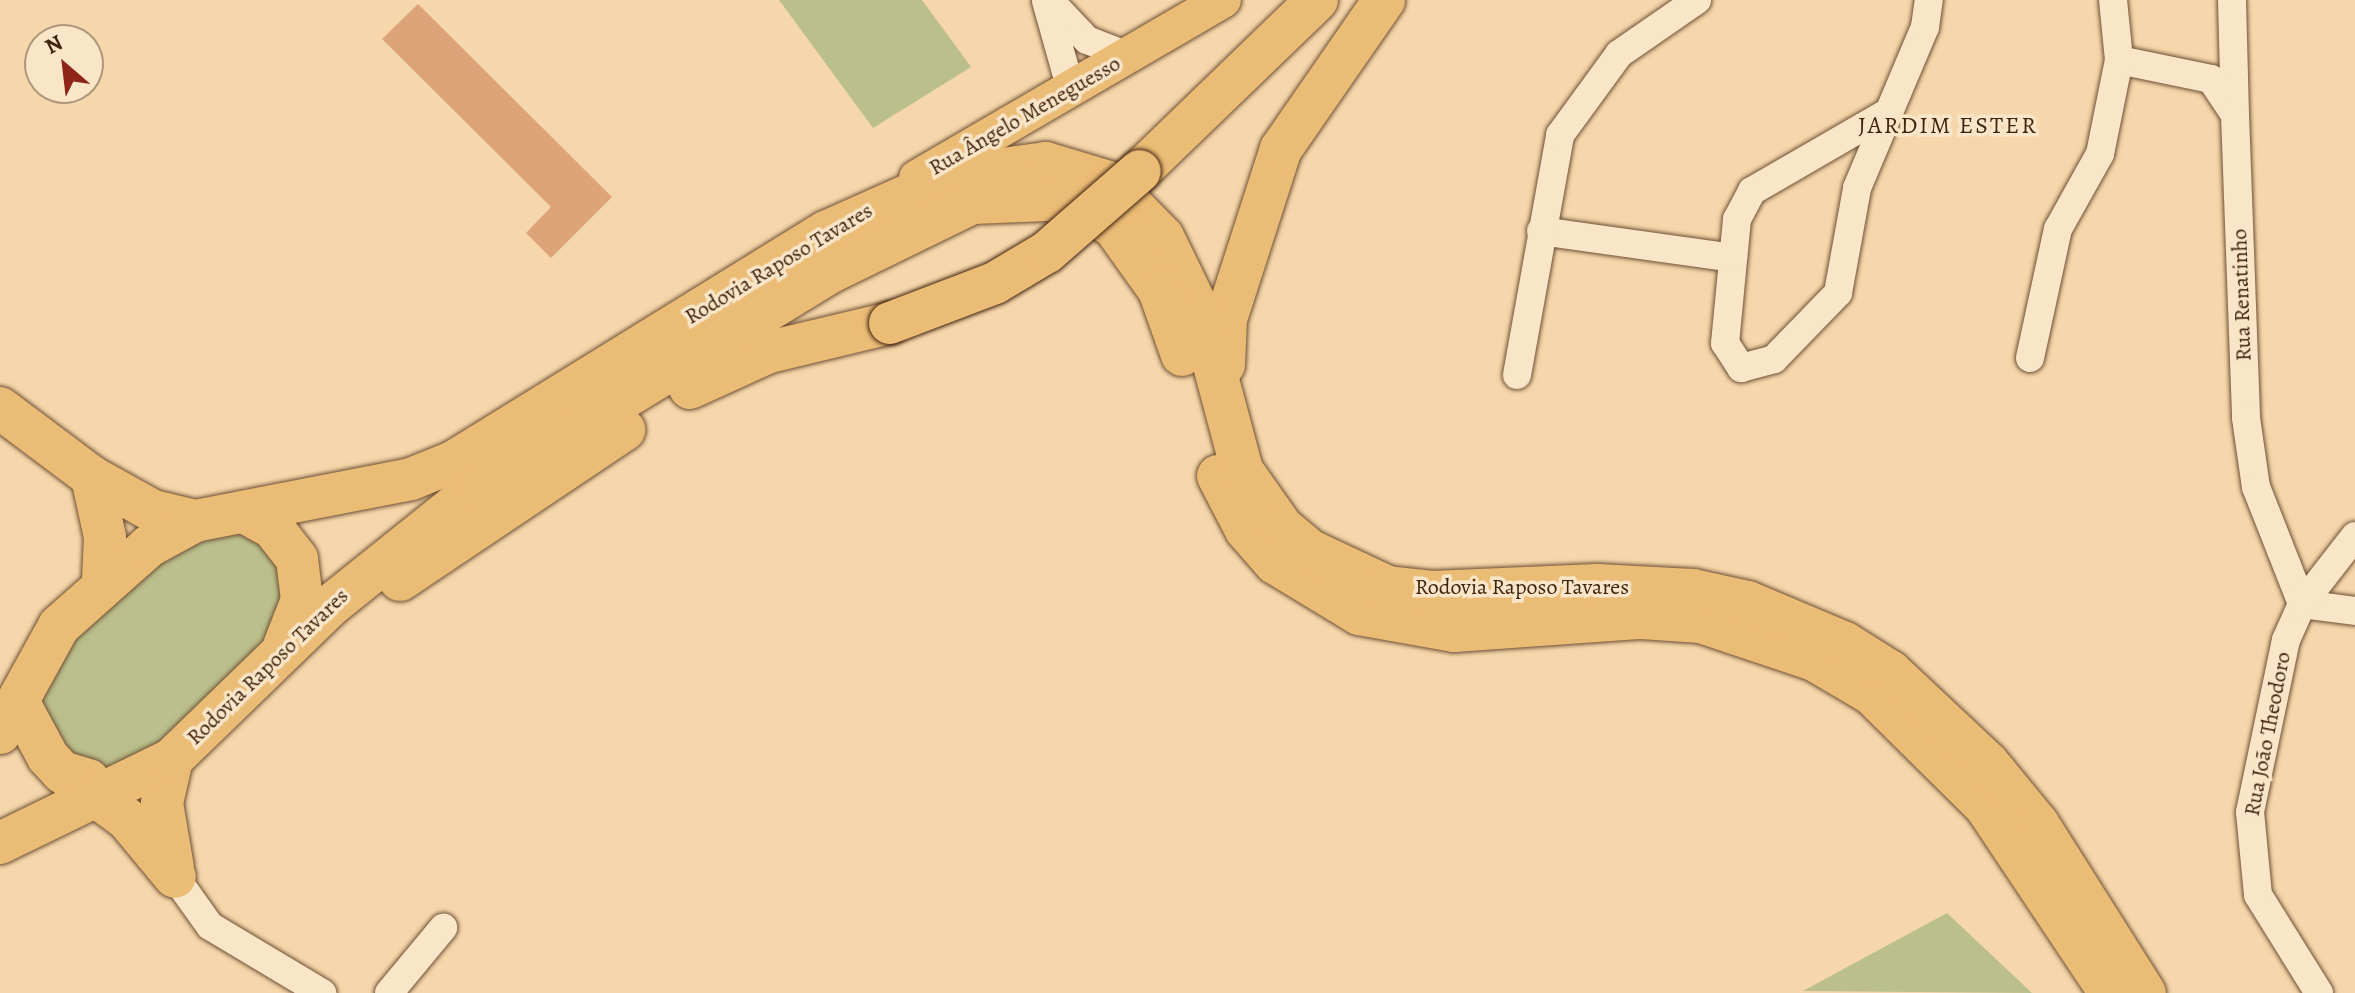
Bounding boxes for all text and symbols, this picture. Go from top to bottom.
north arrow [24,24,104,104]
text: N [40,28,68,62]
street label: Rua Ângelo Meneguesso [925,50,1125,182]
district label: JARDIM ESTER [1858,112,2038,140]
street label: Rodovia Raposo Tavares [680,198,878,330]
street label: Rua Renatinho [2226,228,2258,362]
street label: Rodovia Raposo Tavares [1415,575,1629,601]
street label: Rodovia Raposo Tavares [182,583,354,751]
street label: Rua João Theodoro [2239,650,2297,818]

